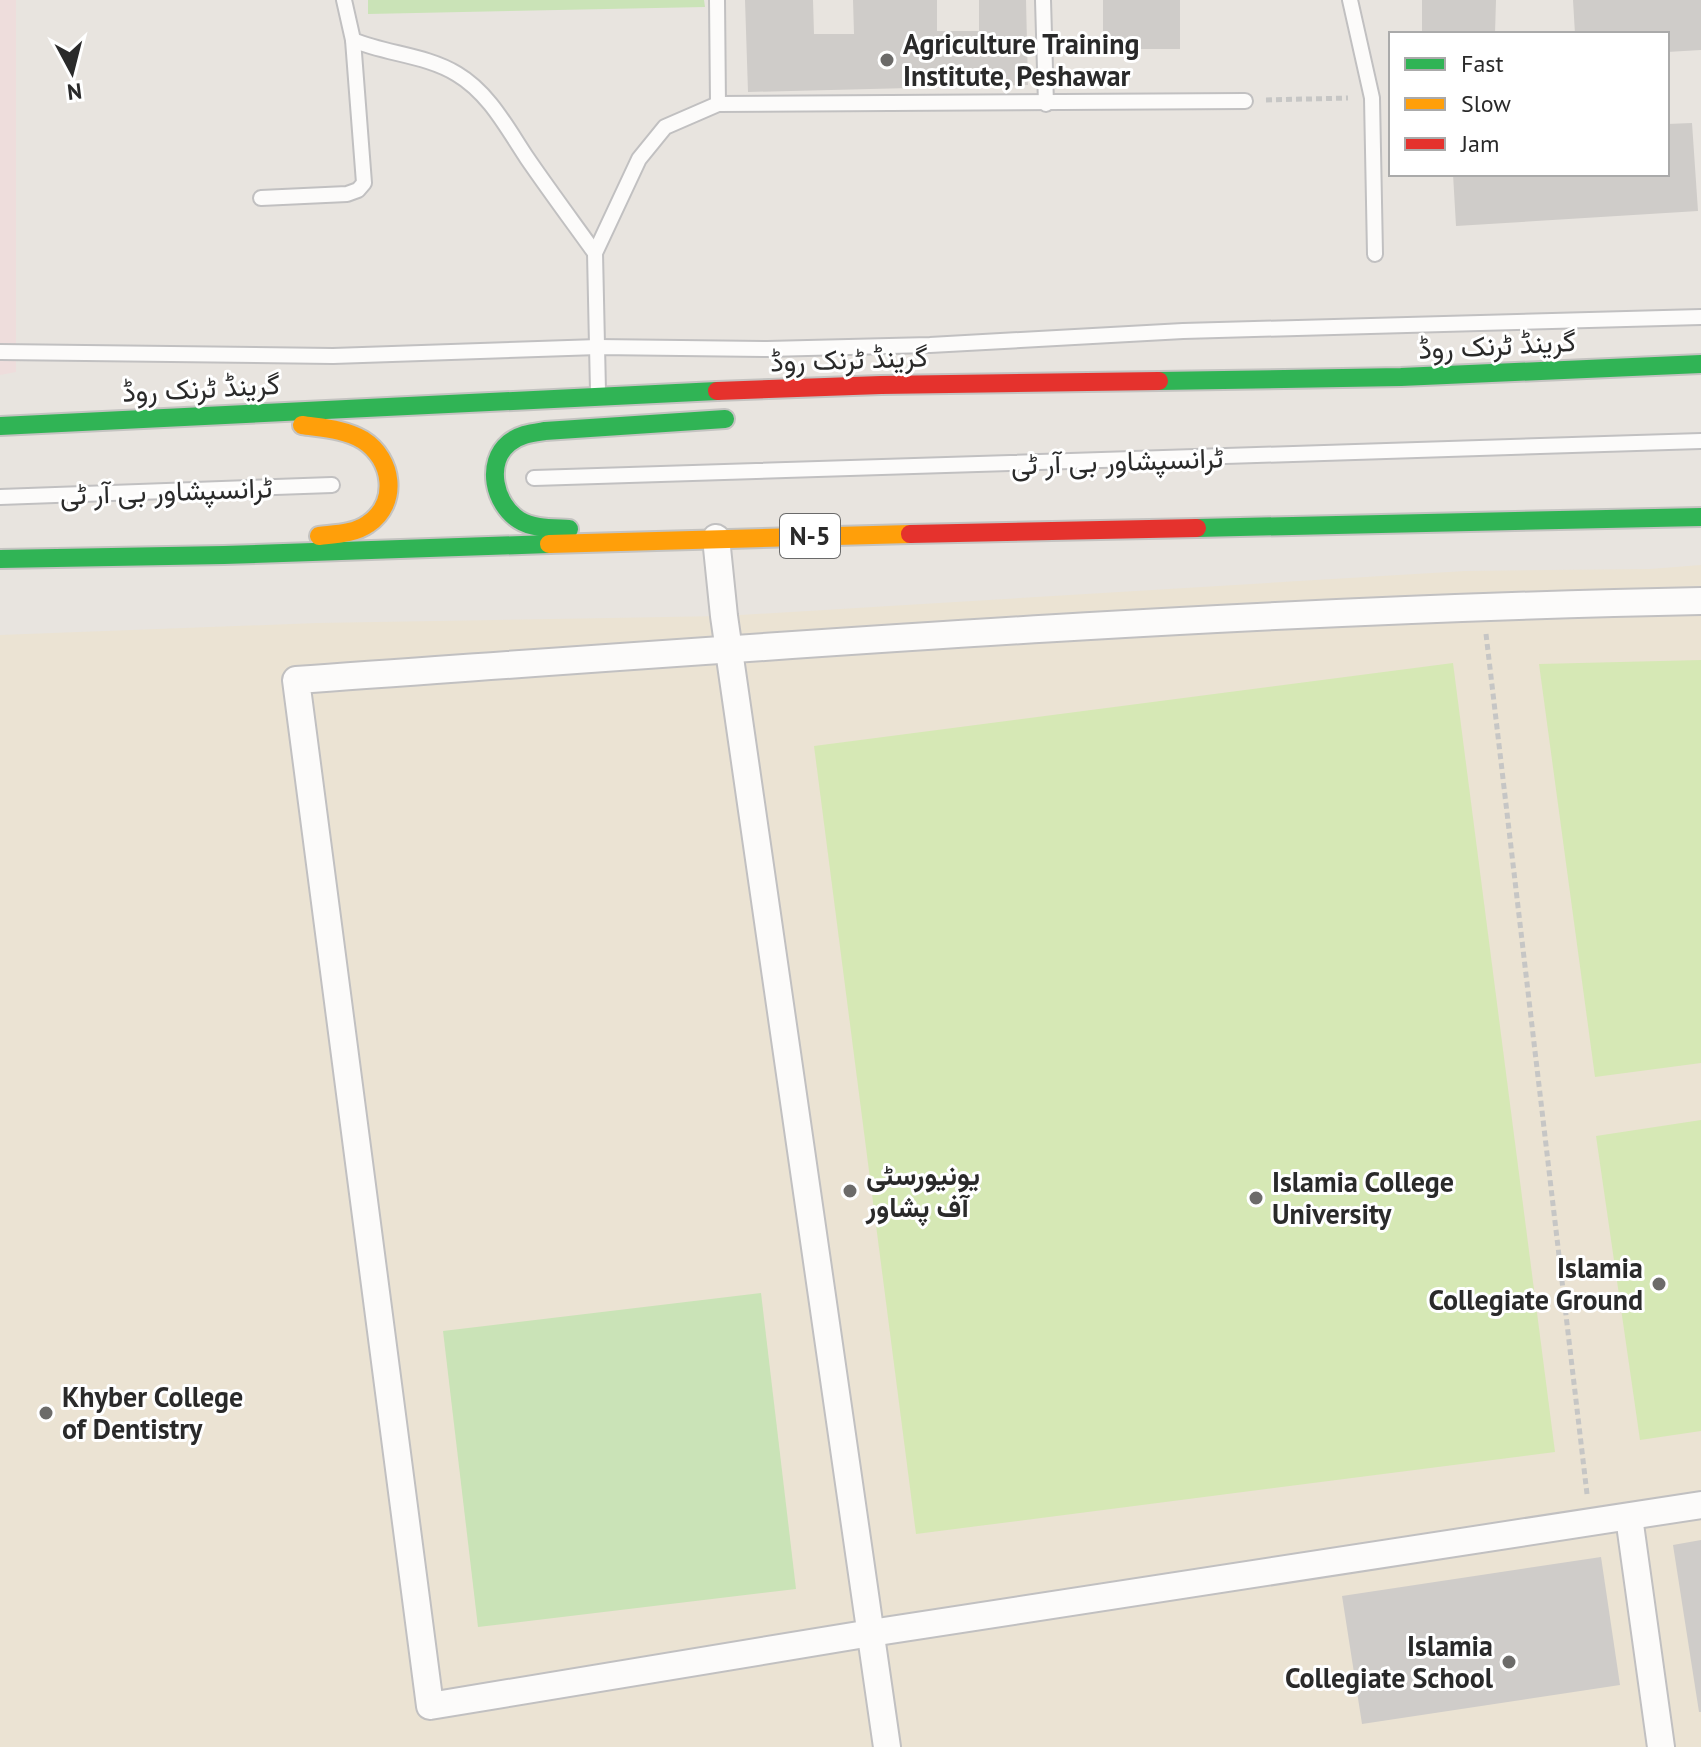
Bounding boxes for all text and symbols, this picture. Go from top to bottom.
place label: Agriculture Training Institute, Peshawar [903,25,1139,94]
north arrow [32,32,112,112]
legend [1389,32,1669,176]
text: Fast [1461,48,1504,79]
marker: Agriculture Training Institute, Peshawar [878,51,896,69]
text: N [66,77,83,107]
text: Slow [1461,88,1511,119]
text: Jam [1460,128,1499,159]
street label: گرینڈ ٹرنک روڈ [1417,322,1577,367]
street label: گرینڈ ٹرنک روڈ [769,337,928,380]
street label: گرینڈ ٹرنک روڈ [121,365,281,410]
street label: ٹرانسپشاور بی آر ٹی [1010,438,1224,484]
street label: ٹرانسپشاور بی آر ٹی [59,468,273,514]
road number: N-5 [780,514,840,558]
place label: یونیورسٹی آف پشاور [865,1156,980,1227]
place label: Islamia College University [1272,1163,1454,1232]
marker: یونیورسٹی آف پشاور [841,1182,859,1200]
marker: Islamia College University [1247,1189,1265,1207]
place label: Islamia Collegiate Ground [1428,1249,1643,1318]
marker: Islamia Collegiate Ground [1650,1275,1668,1293]
place label: Khyber College of Dentistry [62,1378,243,1447]
marker: Khyber College of Dentistry [37,1404,55,1422]
place label: Islamia Collegiate School [1285,1627,1494,1696]
marker: Islamia Collegiate School [1500,1653,1518,1671]

